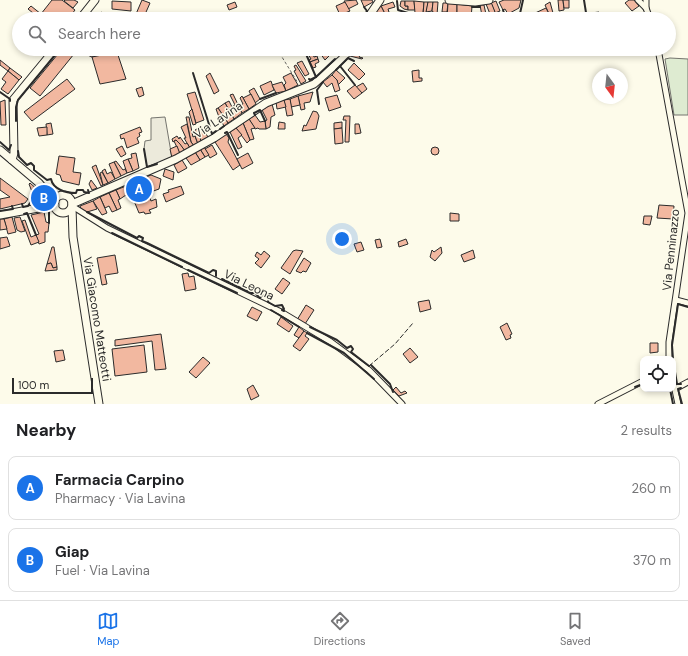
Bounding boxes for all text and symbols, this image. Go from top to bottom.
search box [12,12,676,56]
icon: search [26,23,48,45]
text: Search here [58,24,141,44]
north arrow [592,68,628,104]
street label: Via Lavina [190,98,246,142]
pin: A [126,174,152,204]
pin: B [31,183,57,213]
street label: Via Penninazzo [659,208,683,292]
your location [332,229,352,249]
street label: Via Giacomo Matteotti [79,256,115,382]
street label: Via Leona [221,266,277,304]
map controls [640,356,676,392]
button: locate [640,356,676,392]
scale bar [12,376,93,395]
text: 100 m [18,378,49,392]
text: Nearby [16,419,76,441]
text: 2 results [621,422,672,439]
text: Farmacia Carpino [55,470,184,490]
text: A [25,480,35,497]
text: 260 m [631,480,671,497]
text: Pharmacy · Via Lavina [55,490,185,507]
text: Giap [55,542,89,562]
text: B [26,552,34,569]
text: 370 m [633,552,671,569]
text: Fuel · Via Lavina [55,562,150,579]
tab: Map [97,610,119,648]
tab: Directions [314,610,366,648]
tab: Saved [560,610,591,648]

